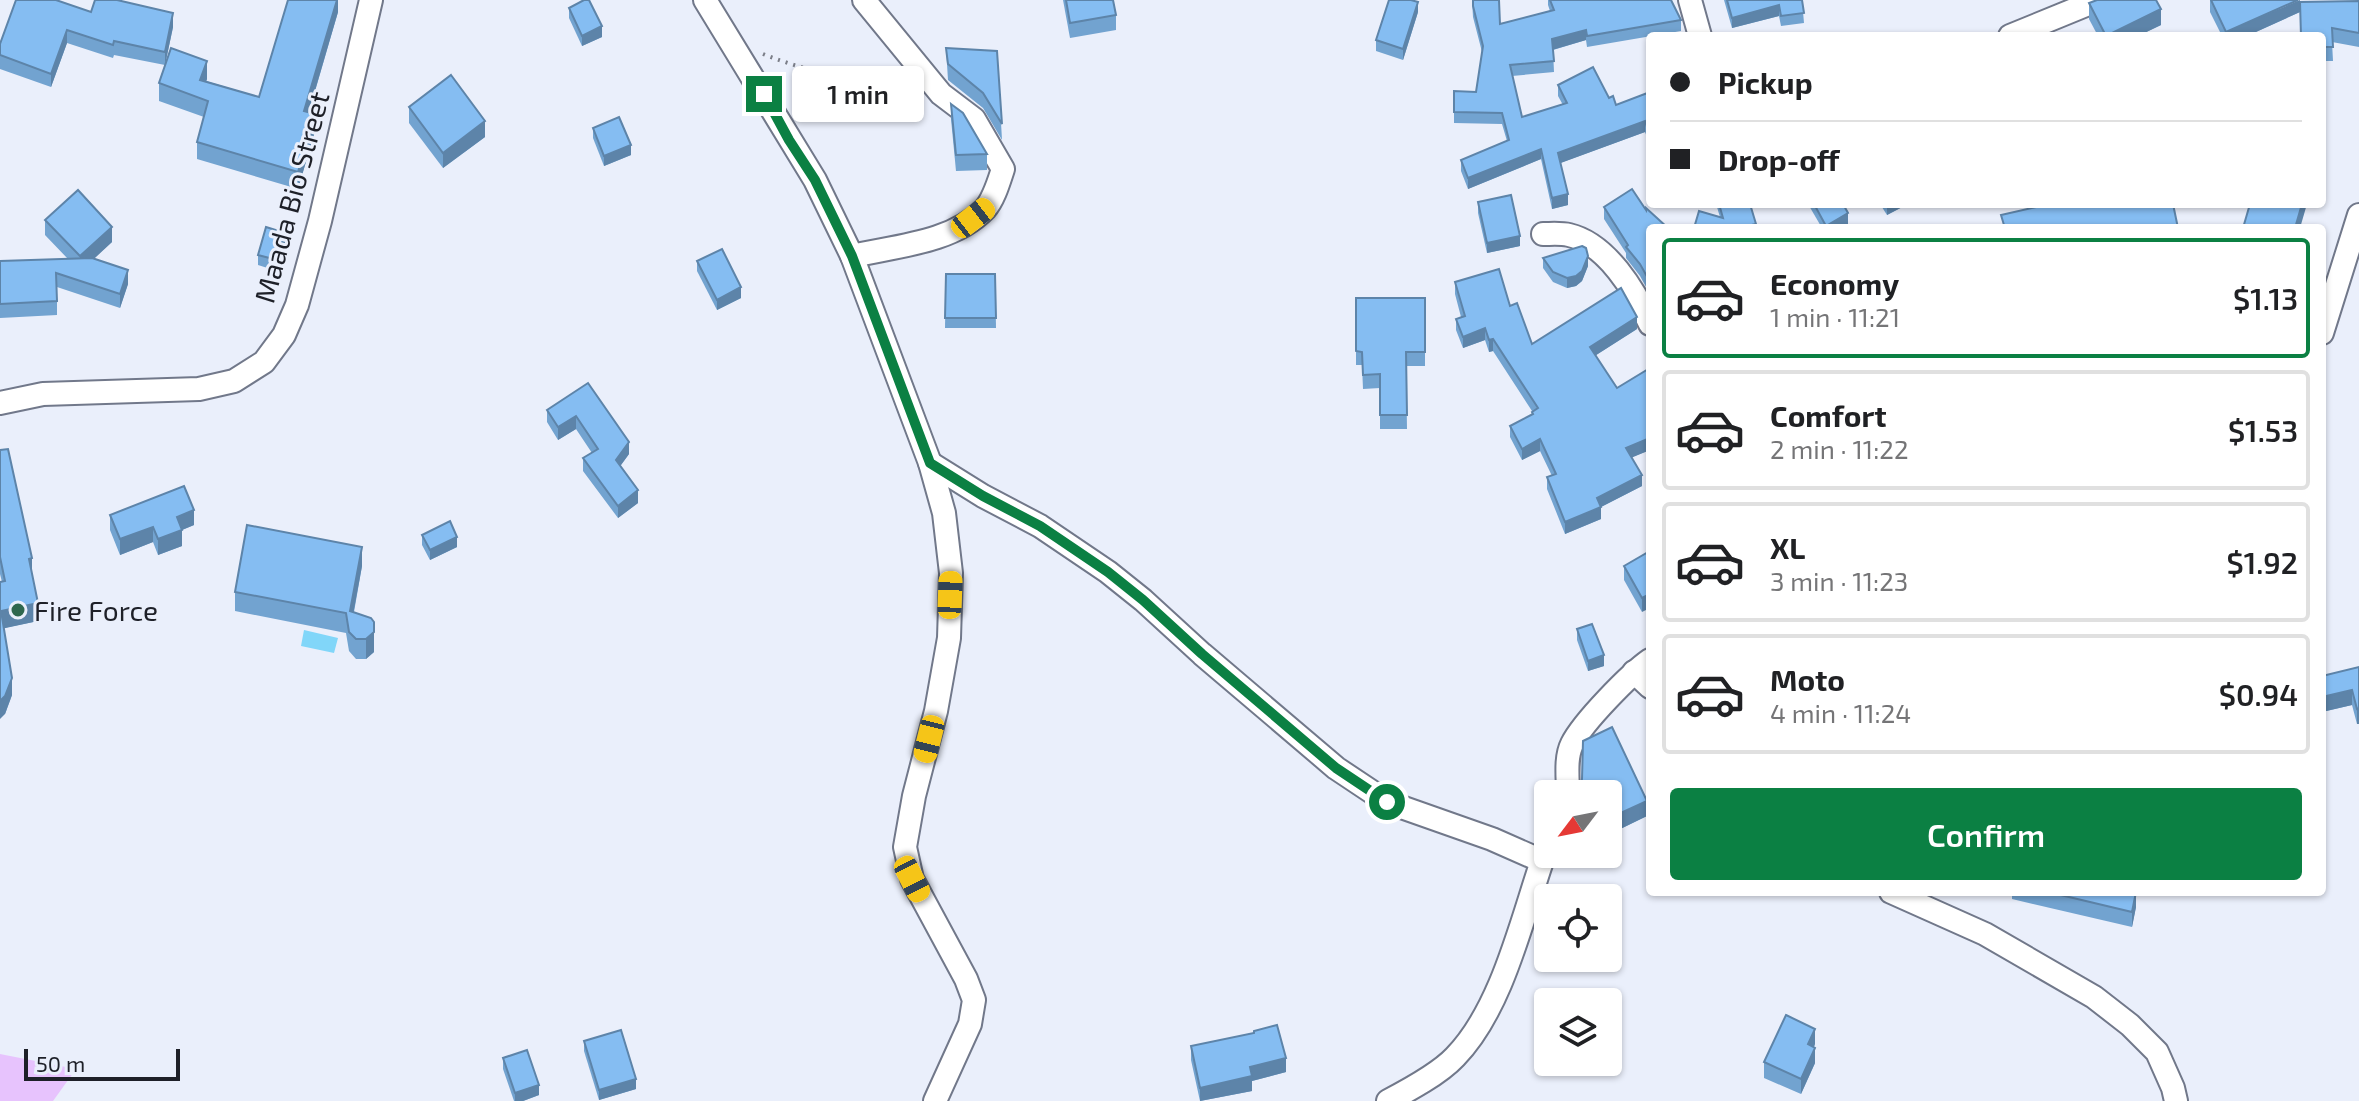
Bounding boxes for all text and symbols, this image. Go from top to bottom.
text: Pickup [1718,64,1813,100]
callout: 1 min [792,66,924,122]
route end [746,76,782,112]
text: 1 min [827,78,889,109]
street label: Maada Bio Street [246,88,336,306]
text: Drop-off [1718,141,1840,177]
car [947,194,999,242]
icon: car [1674,262,1746,334]
text: Economy [1770,265,1899,301]
text: $1.13 [2233,280,2298,316]
text: 1 min · 11:21 [1770,301,1900,332]
icon: car [1674,394,1746,466]
text: Comfort [1770,397,1887,433]
text: $1.53 [2228,412,2298,448]
text: 2 min · 11:22 [1770,433,1909,464]
icon: car [1674,526,1746,598]
text: XL [1770,529,1805,565]
text: $1.92 [2226,544,2298,580]
text: 3 min · 11:23 [1770,565,1908,596]
car [937,571,963,619]
place label: Fire Force [34,593,158,627]
marker: Fire Force [9,601,27,619]
icon: car [1674,658,1746,730]
text: Moto [1770,661,1845,697]
text: $0.94 [2219,676,2298,712]
text: 4 min · 11:24 [1770,697,1911,728]
car [912,713,946,765]
north arrow [1534,780,1622,868]
map controls [1534,780,1622,1076]
route start [1369,784,1405,820]
button: Confirm [1670,788,2302,880]
car [890,852,934,906]
button: locate [1534,884,1622,972]
button: layers [1534,988,1622,1076]
scale bar [24,1045,180,1081]
text: 50 m [36,1050,85,1076]

